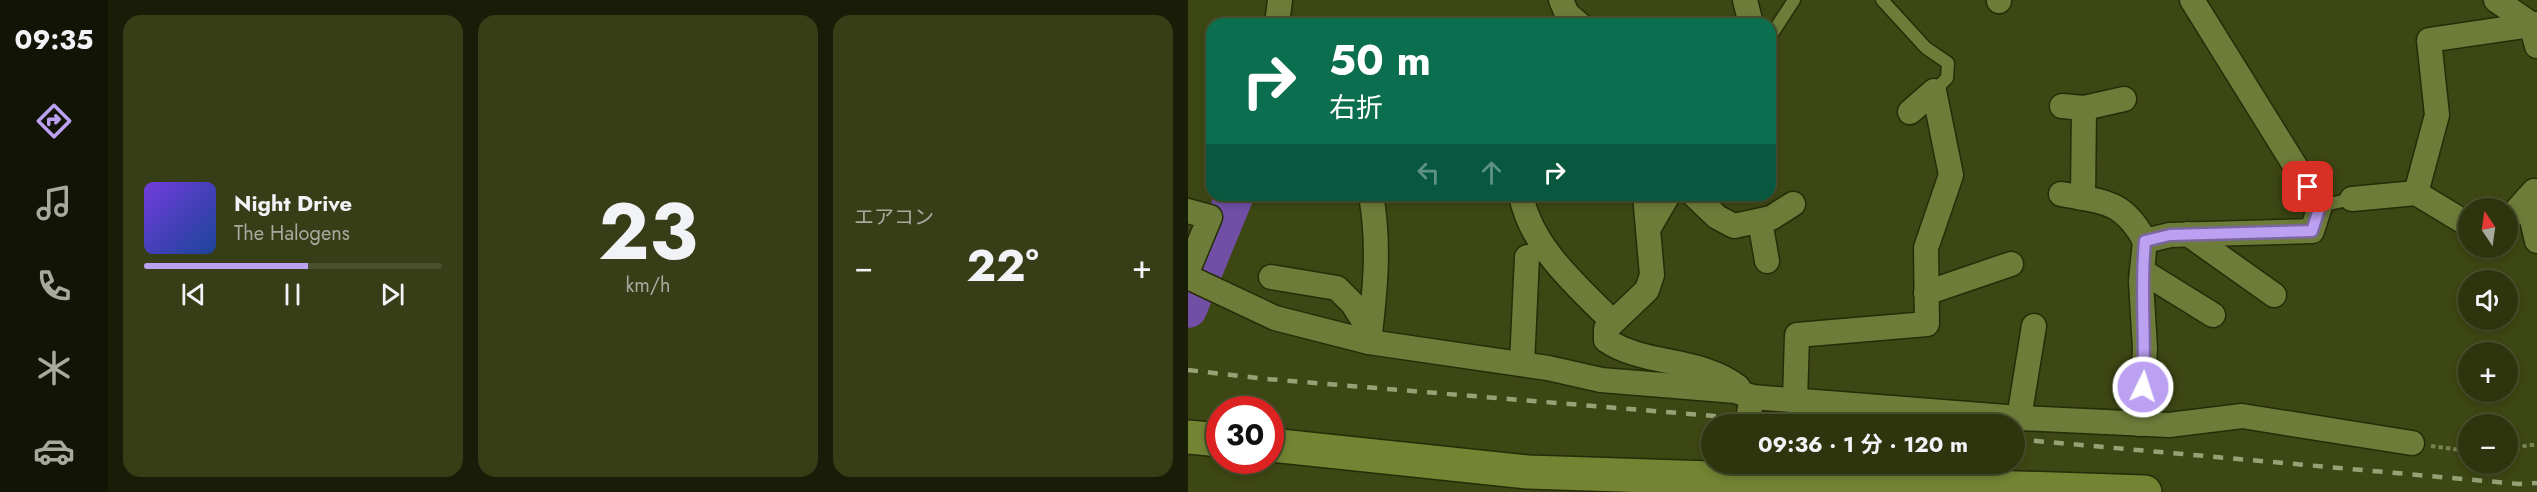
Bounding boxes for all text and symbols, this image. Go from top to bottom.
text: 09:35 [15,20,93,59]
text: 50 m [1329,30,1431,91]
icon: right [1230,42,1308,120]
text: 右折 [1329,88,1383,127]
icon: directions [33,100,75,142]
icon: left [1412,156,1445,189]
icon: ahead [1475,156,1508,189]
icon: right [1538,156,1571,189]
pin [2282,161,2333,212]
icon: arrive [2291,170,2324,203]
text: 23 [598,176,698,288]
icon: music [33,182,75,224]
text: Night Drive [234,187,352,219]
north arrow [2458,198,2518,258]
map controls [2458,198,2518,474]
text: エアコン [854,203,934,232]
text: The Halogens [234,219,350,248]
text: 22° [966,233,1039,298]
text: − [854,243,873,290]
text: + [1132,243,1152,290]
icon: phone [33,265,75,307]
button: sound [2458,270,2518,330]
text: km/h [625,271,671,300]
icon: previous [177,278,210,311]
icon: pause [276,278,309,311]
icon: next [376,278,409,311]
button: + [2458,342,2518,402]
icon: climate [33,347,75,389]
position arrow [2111,355,2175,419]
speed limit sign: 30 [1206,396,1284,474]
button: − [2458,414,2518,474]
text: 09:36 · 1 分 · 120 m [1758,428,1968,460]
icon: car [33,430,75,472]

